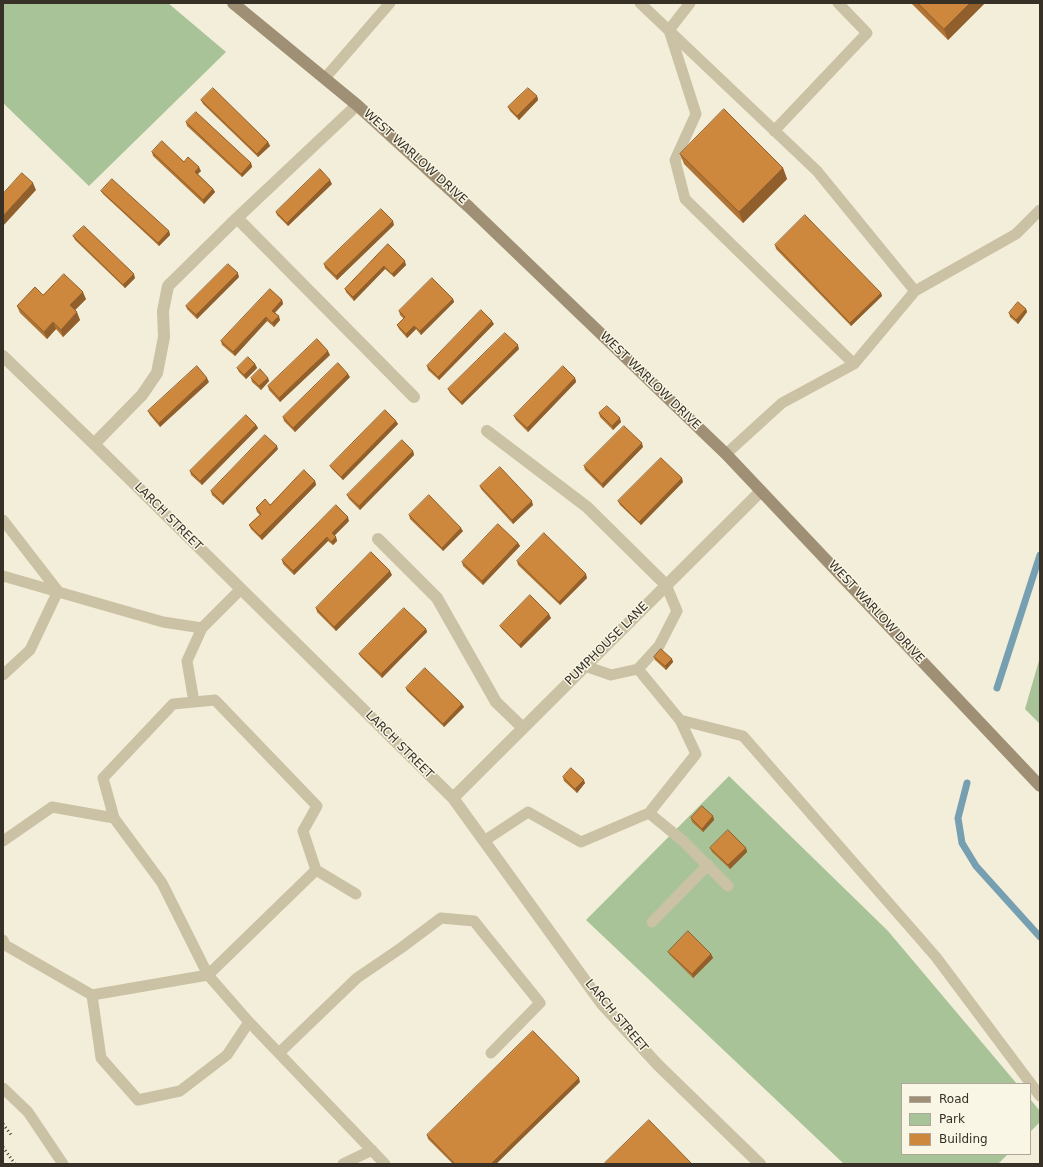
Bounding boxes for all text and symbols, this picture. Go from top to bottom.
street label: WEST WARLOW DRIVE [360,107,470,207]
street label: WEST WARLOW DRIVE [597,329,703,433]
street label: LARCH STREET [131,480,205,554]
street label: WEST WARLOW DRIVE [825,558,927,666]
street label: PUMPHOUSE LANE [562,599,652,689]
street label: LARCH STREET [362,708,436,782]
street label: LARCH STREET [582,977,650,1055]
legend [901,1083,1031,1155]
text: Road [939,1092,969,1106]
text: Park [939,1112,965,1126]
text: Building [939,1132,988,1146]

